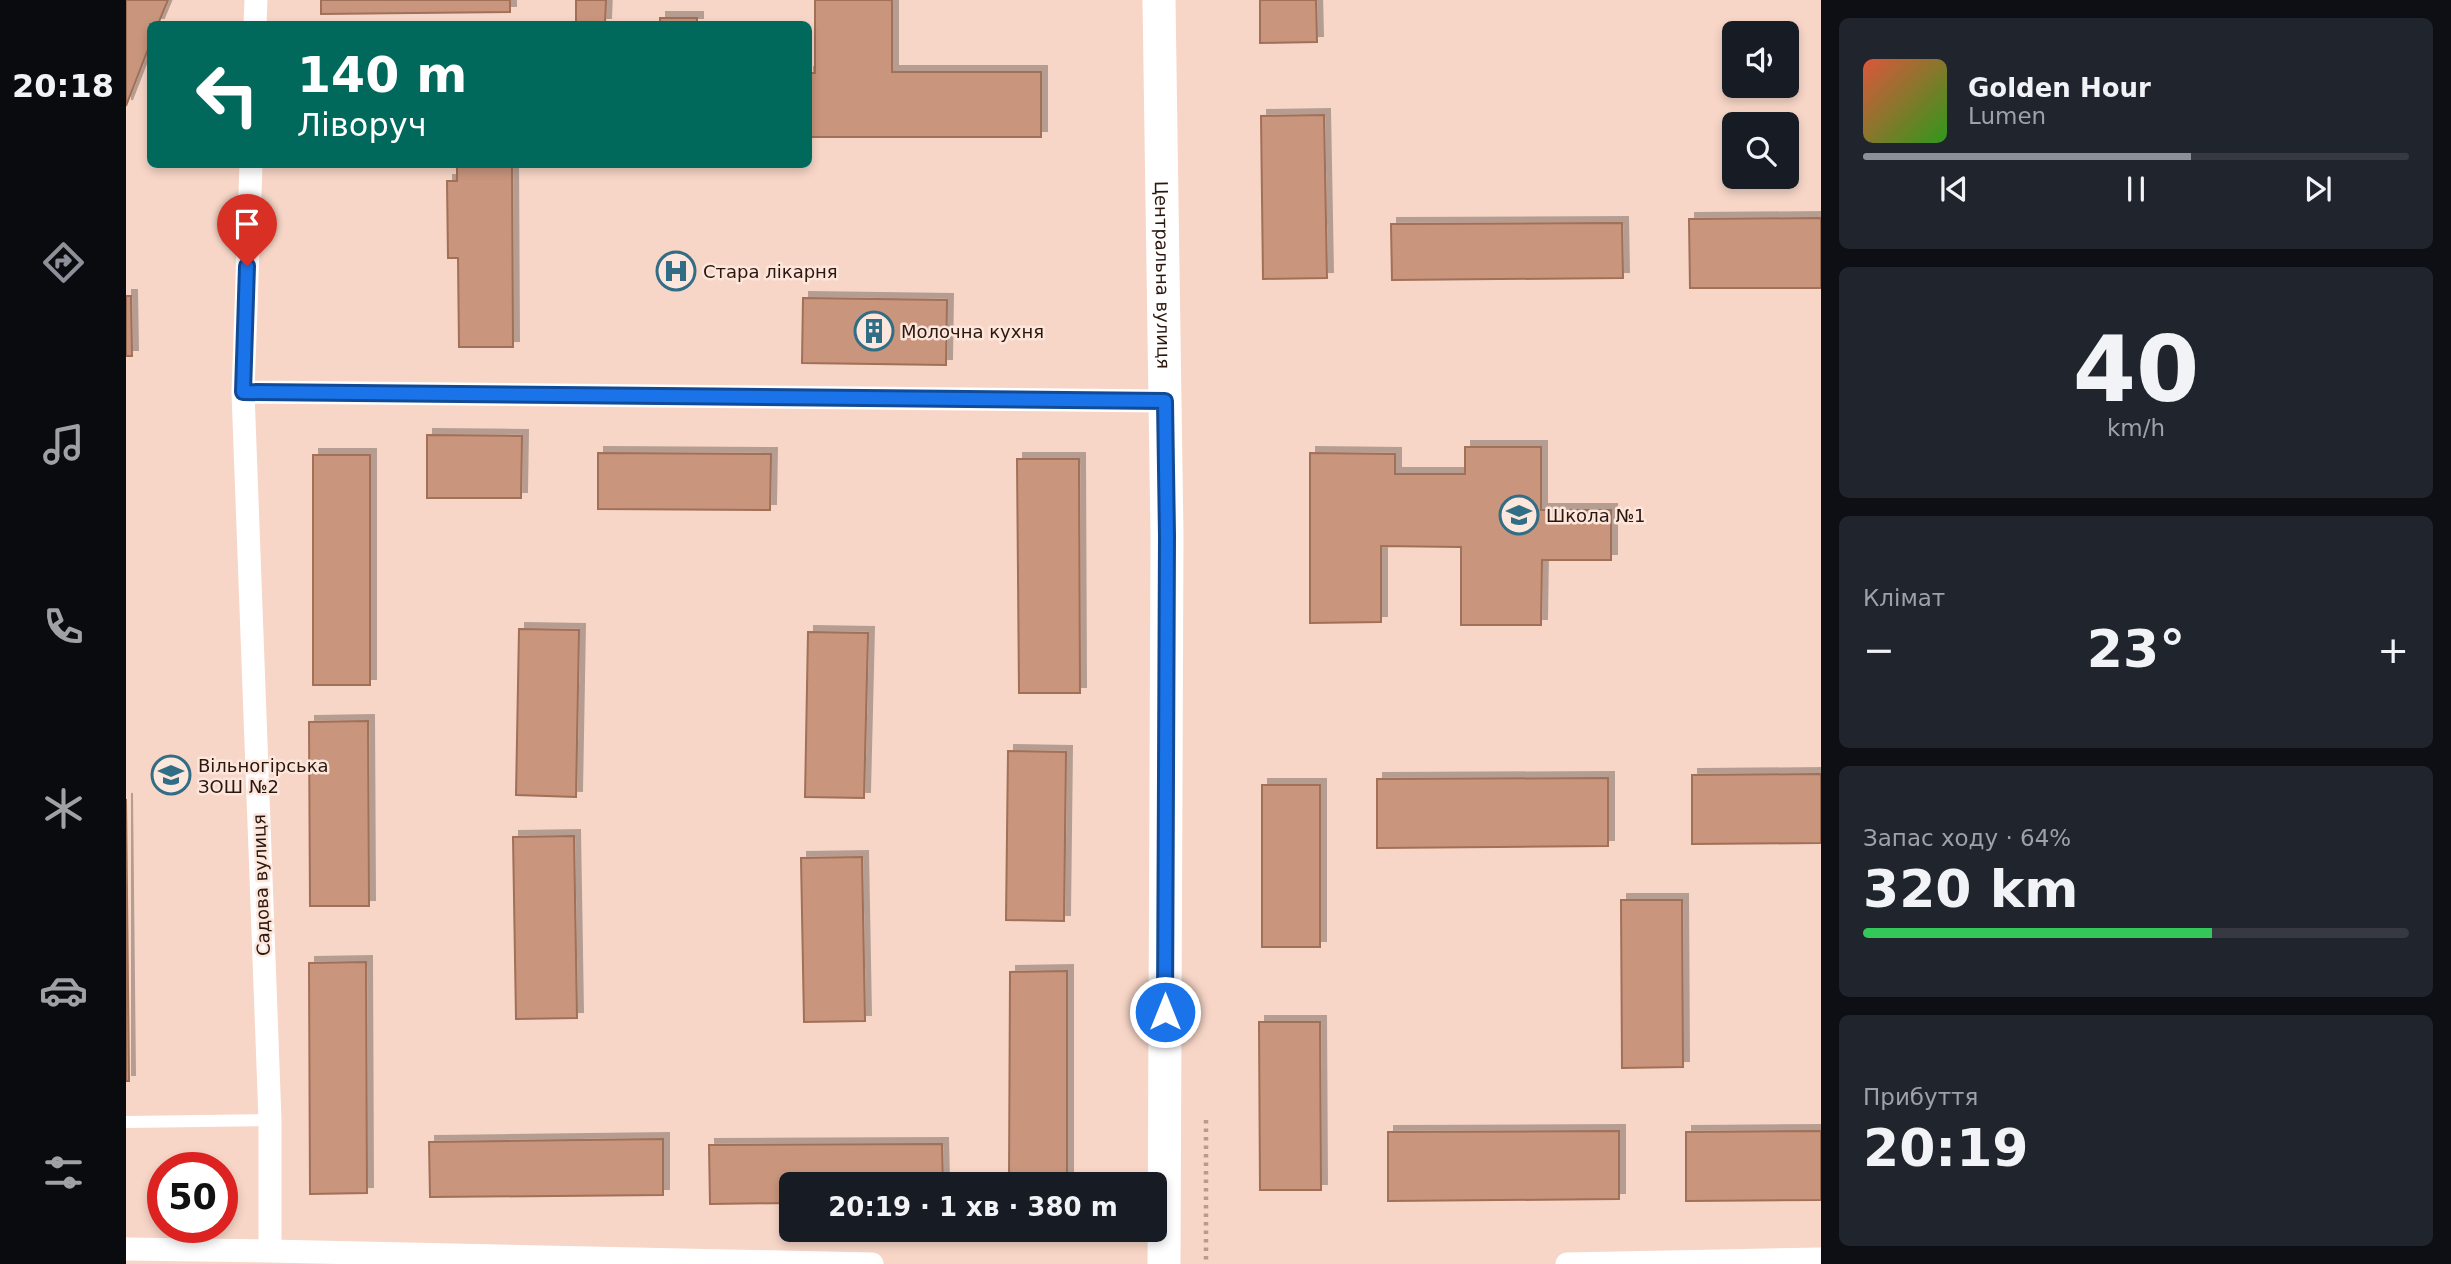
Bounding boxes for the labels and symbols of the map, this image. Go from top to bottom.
street label: Центральна вулиця [1151,181,1175,369]
pin [217,194,277,266]
hospital icon: Стара лікарня [655,250,697,292]
place label: Стара лікарня [703,261,838,282]
building icon: Молочна кухня [853,310,895,352]
place label: Молочна кухня [901,321,1044,342]
school or university icon: Школа №1 [1498,494,1540,536]
place label: Школа №1 [1546,505,1646,526]
school or university icon: Вільногірська ЗОШ №2 [150,754,192,796]
place label: Вільногірська ЗОШ №2 [198,755,329,797]
street label: Садова вулиця [248,814,274,956]
position arrow [1128,975,1202,1049]
speed limit sign: 50 [147,1152,238,1243]

